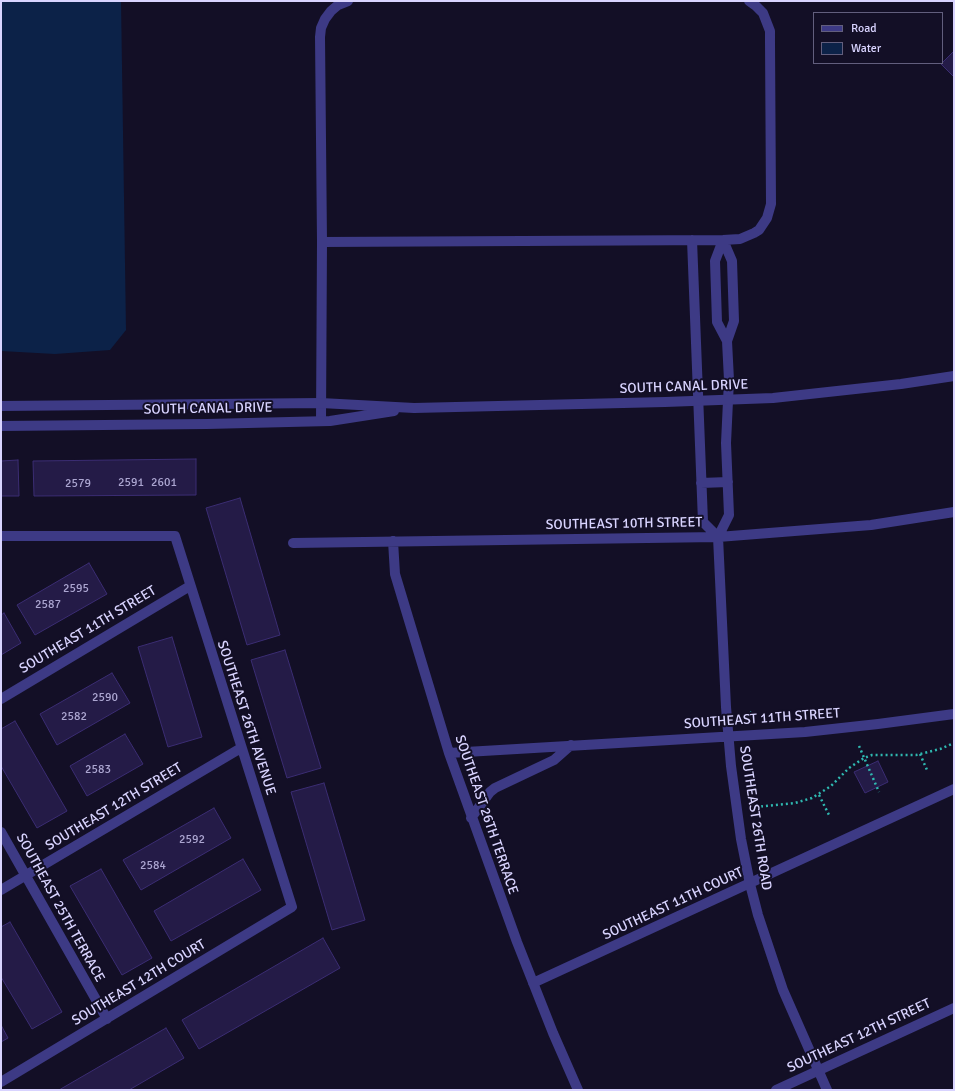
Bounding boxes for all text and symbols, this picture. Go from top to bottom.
legend [813,12,943,64]
text: Road [851,21,877,36]
text: Water [851,41,881,56]
street label: SOUTH CANAL DRIVE [619,376,749,398]
street label: SOUTH CANAL DRIVE [144,399,272,419]
house number: 2591 [118,476,144,490]
house number: 2601 [151,476,177,490]
house number: 2579 [65,477,91,491]
street label: SOUTHEAST 10TH STREET [546,514,702,534]
house number: 2595 [63,582,89,596]
street label: SOUTHEAST 11TH STREET [17,583,159,677]
house number: 2587 [35,598,61,612]
street label: SOUTHEAST 26TH AVENUE [213,639,279,797]
house number: 2590 [92,691,118,705]
street label: SOUTHEAST 11TH STREET [683,705,841,733]
house number: 2582 [61,710,87,724]
street label: SOUTHEAST 26TH TERRACE [451,733,521,897]
street label: SOUTHEAST 26TH ROAD [735,745,775,891]
street label: SOUTHEAST 12TH STREET [43,760,185,854]
house number: 2583 [85,763,111,777]
street label: SOUTHEAST 25TH TERRACE [12,831,108,985]
house number: 2592 [179,833,205,847]
house number: 2584 [140,859,166,873]
street label: SOUTHEAST 11TH COURT [600,864,746,944]
street label: SOUTHEAST 12TH COURT [69,936,209,1030]
street label: SOUTHEAST 12TH STREET [785,995,933,1077]

